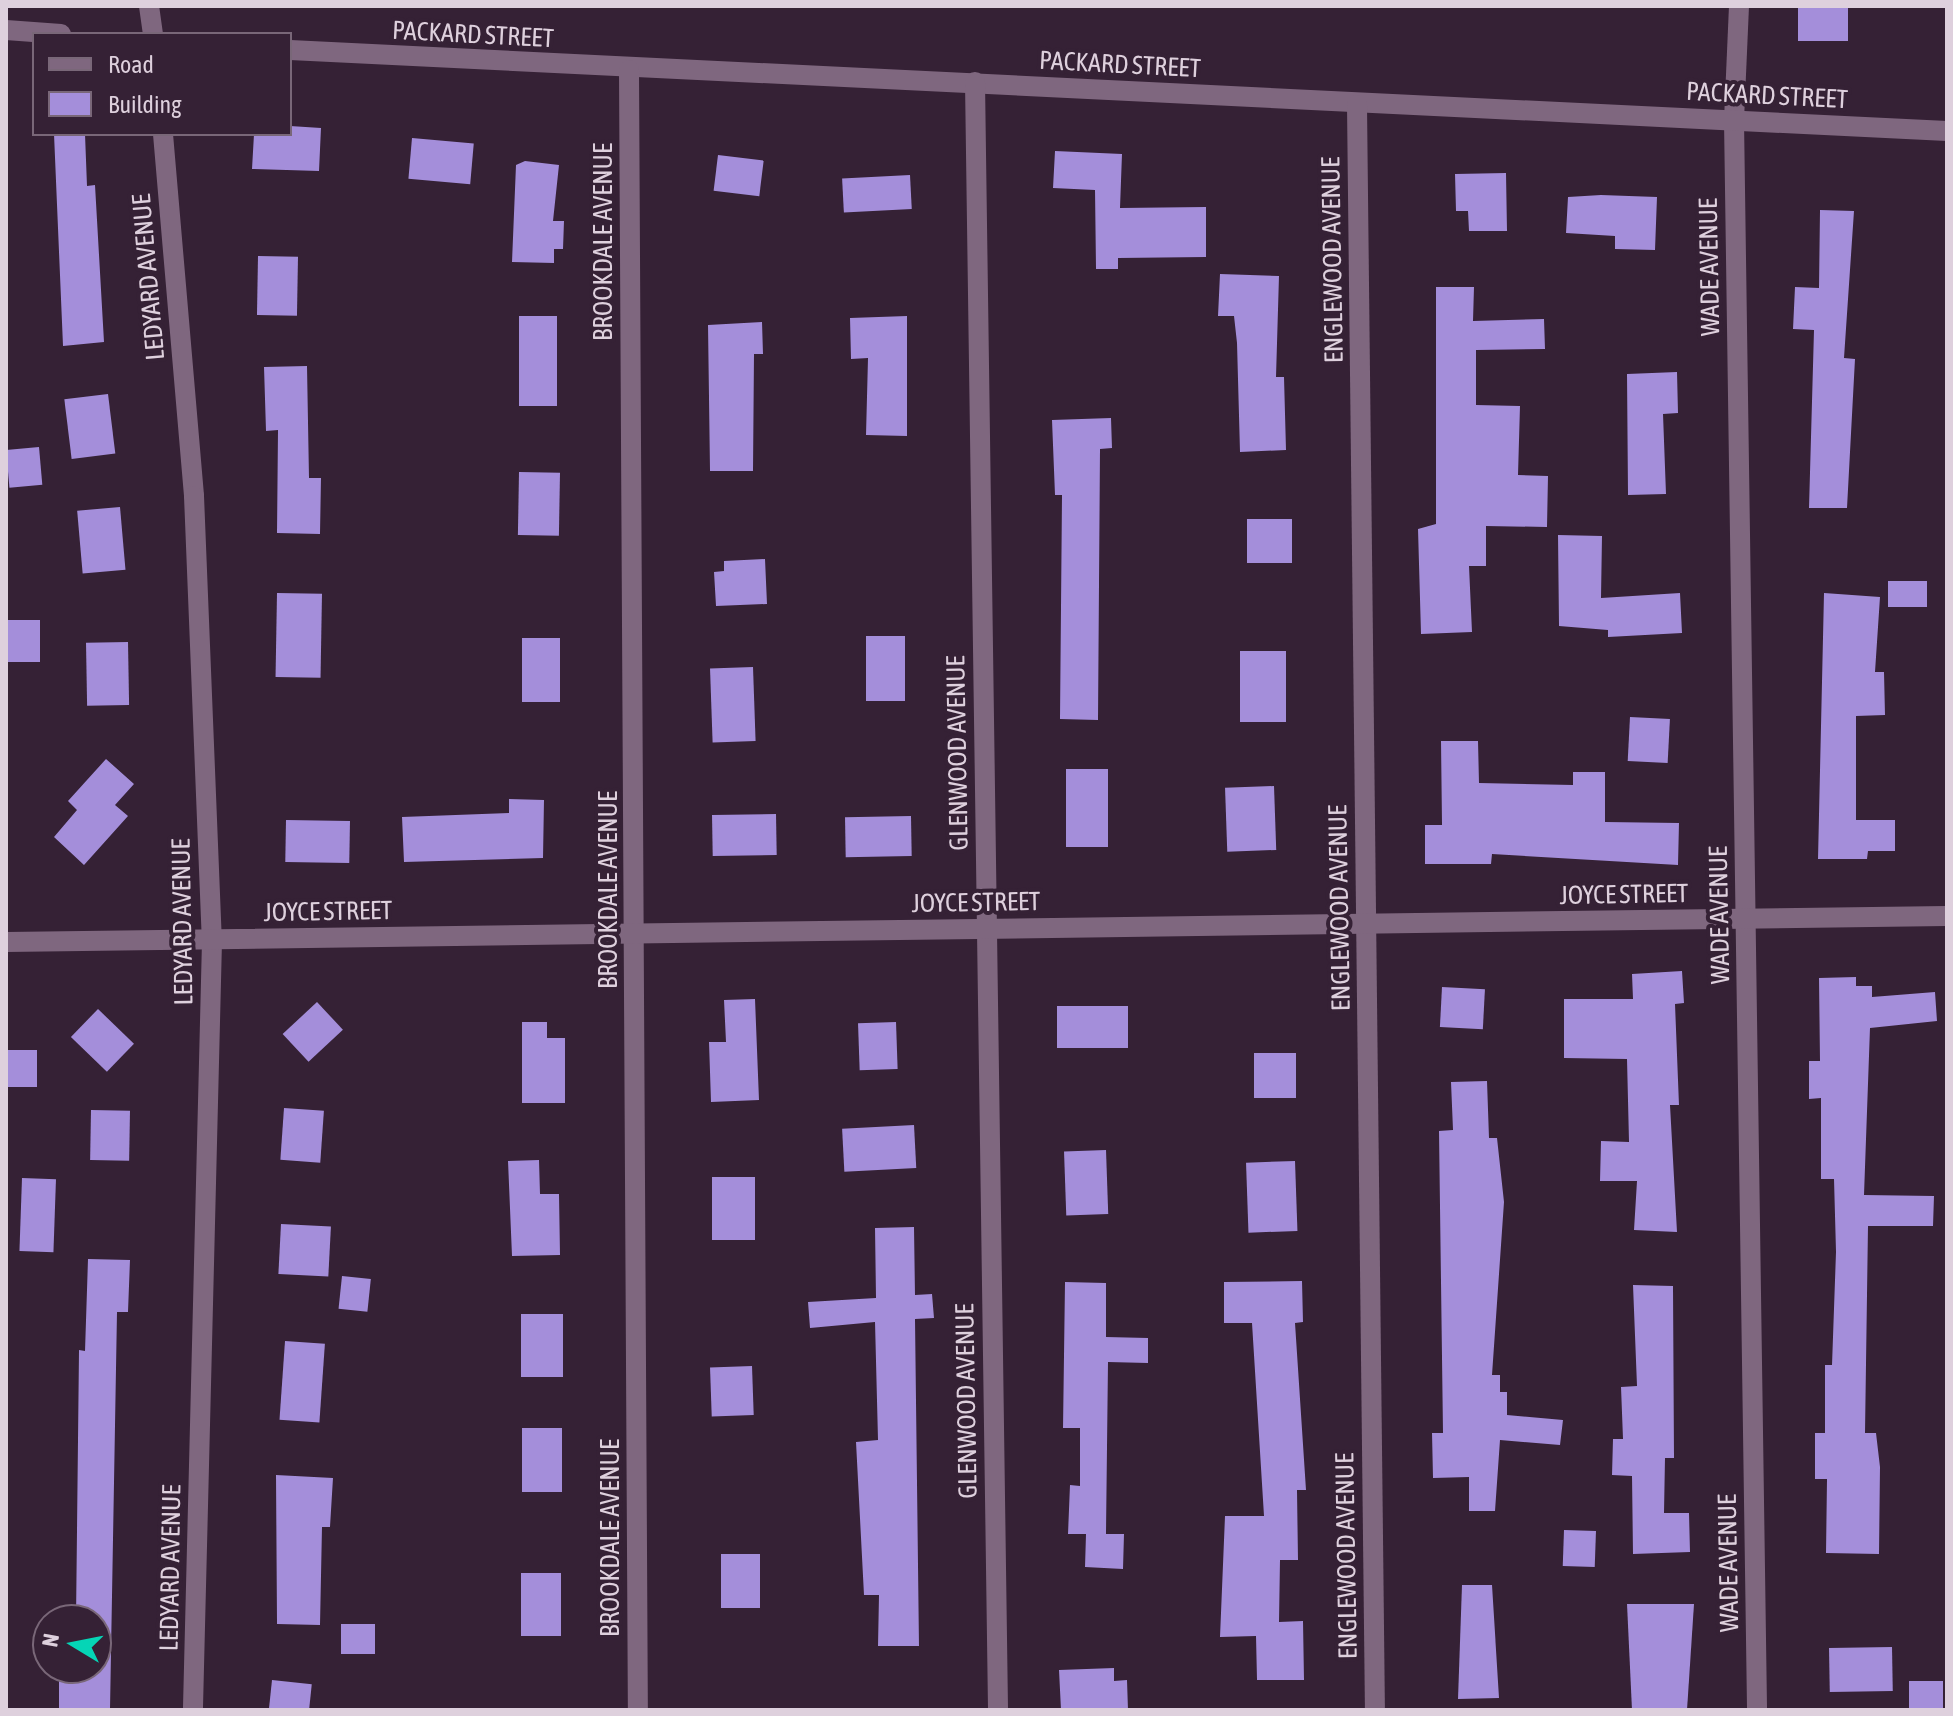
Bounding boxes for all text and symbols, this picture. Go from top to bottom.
street label: PACKARD STREET [391,15,555,55]
legend [32,32,292,136]
street label: PACKARD STREET [1038,45,1202,85]
text: Road [108,51,154,78]
street label: PACKARD STREET [1685,76,1849,116]
text: Building [108,91,181,118]
street label: BROOKDALE AVENUE [588,143,620,341]
street label: ENGLEWOOD AVENUE [1316,157,1350,363]
street label: LEDYARD AVENUE [126,193,172,361]
street label: WADE AVENUE [1693,198,1727,336]
street label: GLENWOOD AVENUE [941,655,975,851]
street label: BROOKDALE AVENUE [593,791,625,989]
street label: ENGLEWOOD AVENUE [1323,805,1357,1011]
street label: LEDYARD AVENUE [166,838,200,1006]
street label: WADE AVENUE [1703,846,1737,984]
street label: JOYCE STREET [1559,878,1689,912]
street label: JOYCE STREET [911,886,1041,920]
street label: JOYCE STREET [263,895,393,929]
street label: GLENWOOD AVENUE [950,1303,984,1499]
street label: BROOKDALE AVENUE [595,1439,627,1637]
street label: ENGLEWOOD AVENUE [1330,1453,1364,1659]
street label: LEDYARD AVENUE [154,1484,188,1652]
street label: WADE AVENUE [1712,1494,1746,1632]
north arrow [32,1604,112,1684]
text: N [36,1632,64,1649]

